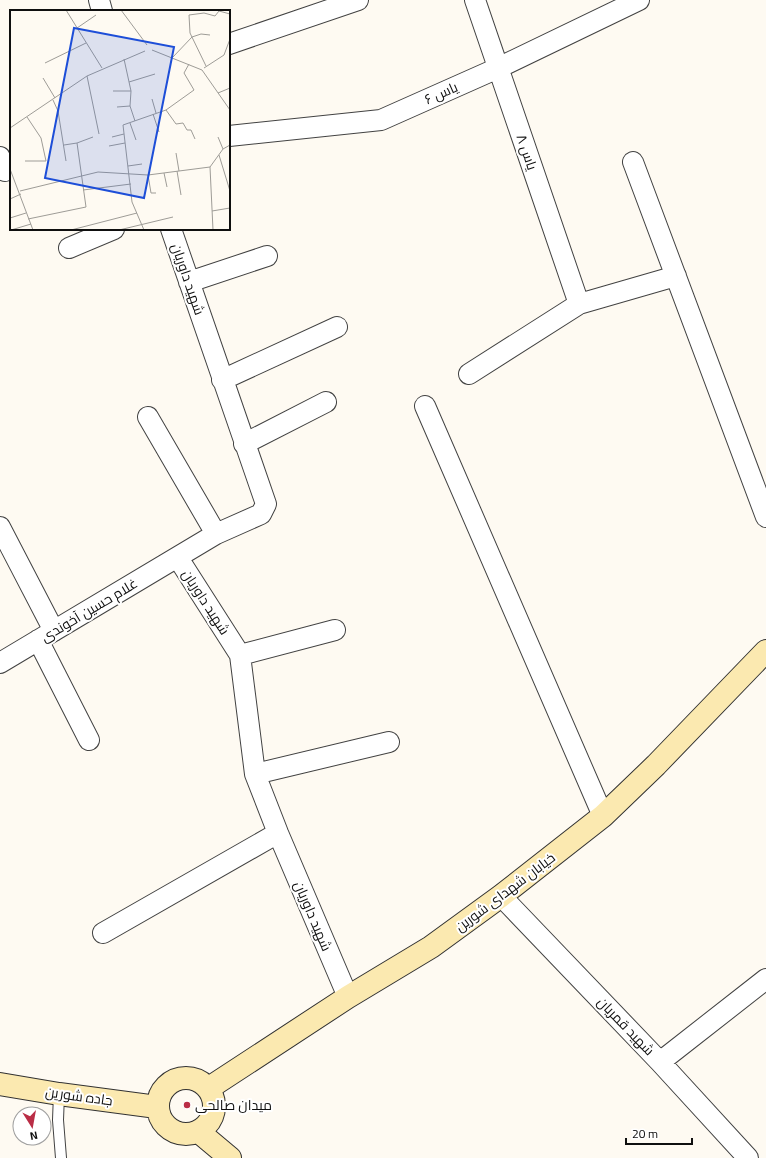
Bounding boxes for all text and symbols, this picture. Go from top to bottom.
inset map [10,10,230,230]
street label: یاس ۶ [420,74,462,112]
street label: یاس ۸ [509,130,545,174]
street label: شهید داوریان [164,240,212,318]
street label: شهید داوریان [175,564,237,640]
street label: غلام حسین آخوندی [35,571,143,649]
street label: خیابان شهدای شورین [449,845,561,939]
street label: شهید داوریان [286,877,340,955]
street label: شهید قمریان [591,990,661,1062]
street label: جاده شورين [44,1078,114,1114]
place label: میدان صالحی [195,1092,272,1118]
marker: میدان صالحی [182,1100,192,1110]
north arrow [12,1106,52,1146]
scale bar [626,1120,692,1146]
text: 20 m [632,1122,658,1145]
text: N [28,1125,39,1146]

